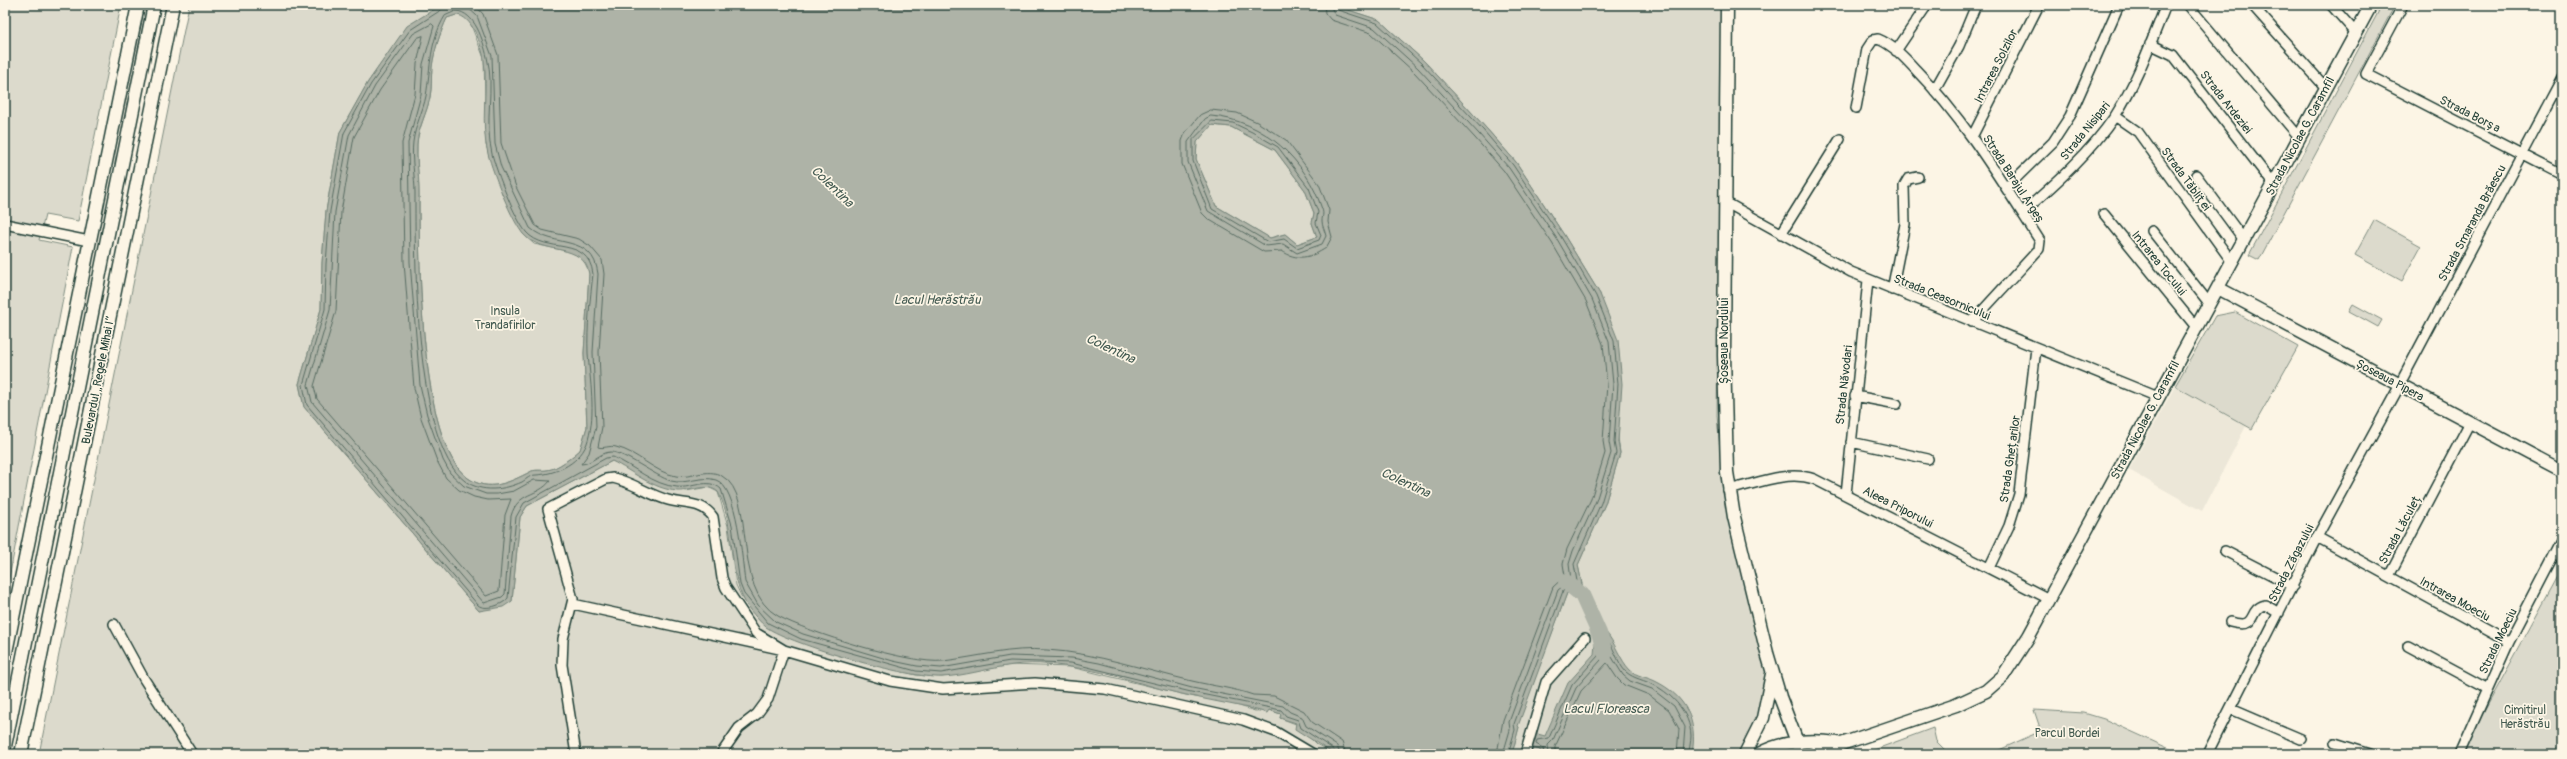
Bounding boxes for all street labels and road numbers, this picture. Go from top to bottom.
street label: Intrarea Solzilor [1971,26,2022,106]
street label: Strada Ardeziei [2196,68,2255,137]
street label: Strada Nicolae G. Caramfil [2263,74,2338,198]
street label: Strada Borșa [2437,93,2503,136]
street label: Strada Nisipari [2057,99,2114,164]
street label: Strada Barajul Argeș [1979,132,2048,227]
street label: Strada Tăbliței [2158,145,2214,214]
street label: Strada Smaranda Brăescu [2435,162,2510,284]
street label: Intrarea Tocului [2128,228,2189,299]
street label: Strada Ceasornicului [1891,271,1992,324]
street label: Șoseaua Nordului [1717,298,1732,384]
street label: Bulevardul „Regele Mihai I” [79,315,118,445]
street label: Strada Năvodari [1833,345,1856,426]
street label: Șoseaua Pipera [2353,356,2427,405]
street label: Strada Nicolae G. Caramfil [2108,358,2183,482]
street label: Strada Ghețarilor [1997,414,2024,504]
street label: Aleea Priporului [1860,483,1935,532]
street label: Strada Lăculeț [2376,492,2425,567]
street label: Strada Zăgazului [2265,522,2317,605]
street label: Intrarea Moeciu [2417,574,2493,625]
street label: Strada Moeciu [2476,606,2521,676]

